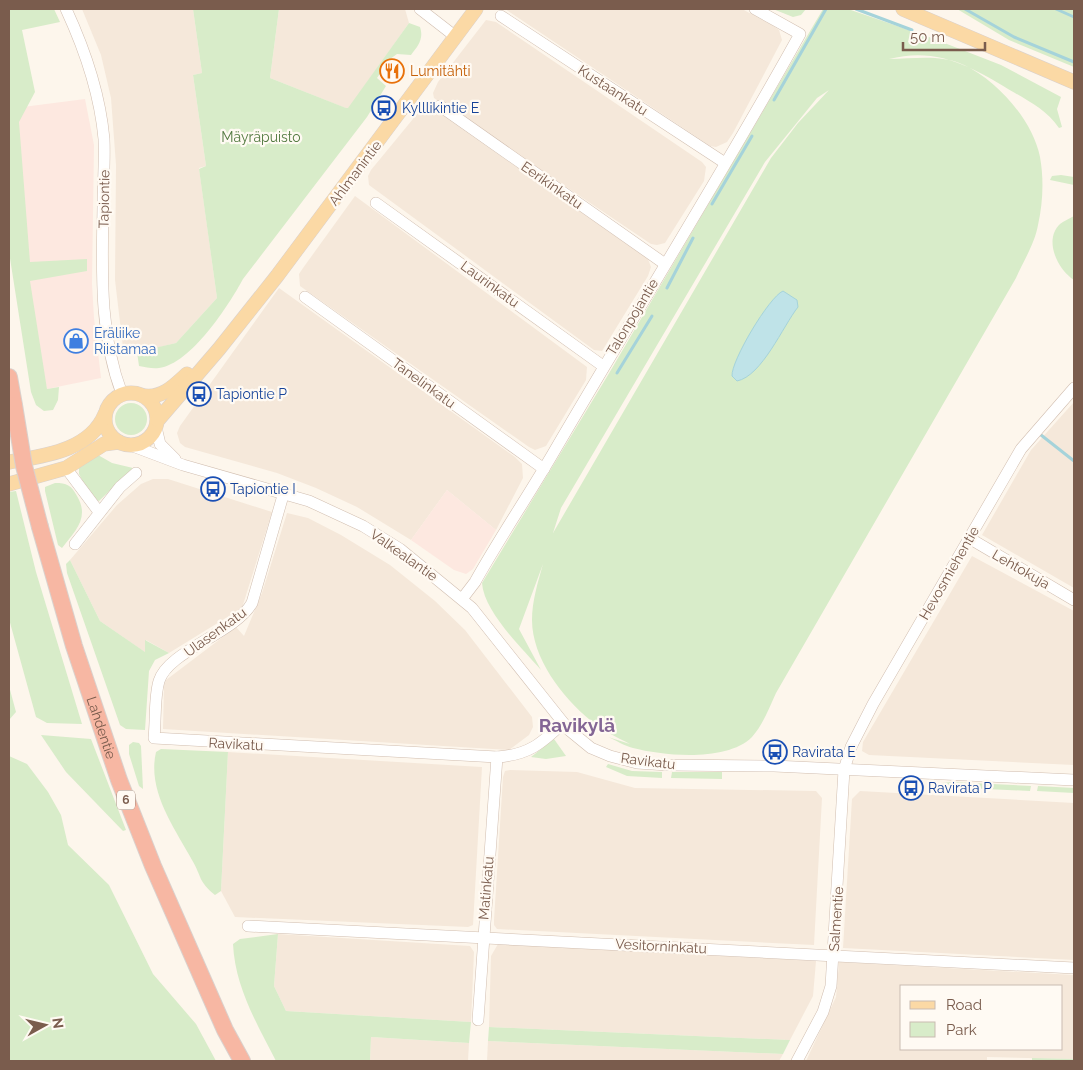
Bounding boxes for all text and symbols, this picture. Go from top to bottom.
scale bar [903,20,986,52]
text: 50 m [910,28,945,46]
restaurant icon: Lumitähti [379,58,405,84]
street label: Kustaankatu [575,62,651,118]
place label: Lumitähti [410,63,471,79]
bus stop icon: Kylllikintie E [371,95,397,121]
place label: Kylllikintie E [402,100,479,116]
park label: Mäyräpuisto [221,129,301,145]
street label: Ahlmanintie [325,137,385,209]
street label: Eerikinkatu [518,158,586,212]
street label: Tapiontie [95,169,113,229]
street label: Laurinkatu [458,257,522,311]
street label: Talonpojantie [603,276,661,358]
place label: Eräliike Riistamaa [94,325,156,357]
shop icon: Eräliike Riistamaa [63,328,89,354]
street label: Tanelinkatu [389,355,459,411]
bus stop icon: Tapiontie P [186,381,212,407]
place label: Tapiontie P [216,386,287,402]
bus stop icon: Tapiontie I [200,476,226,502]
place label: Tapiontie I [230,481,296,497]
street label: Hevosmiehentie [916,523,982,623]
street label: Valkealantie [367,526,441,584]
street label: Lehtokuja [989,546,1053,592]
street label: Ulasenkatu [181,604,249,660]
street label: Lahdentie [84,694,119,761]
district label: Ravikylä [539,714,615,736]
street label: Ravikatu [208,735,264,753]
bus stop icon: Ravirata E [762,739,788,765]
place label: Ravirata E [792,744,856,760]
street label: Ravikatu [620,750,676,772]
bus stop icon: Ravirata P [898,775,924,801]
place label: Ravirata P [928,780,992,796]
road number: 6 [117,790,135,810]
street label: Matinkatu [475,856,497,920]
street label: Salmentie [826,886,846,952]
street label: Vesitorninkatu [615,936,707,956]
legend [900,985,1063,1050]
text: Road [946,996,982,1014]
north arrow [20,1000,70,1050]
text: N [49,1017,67,1030]
text: Park [946,1021,977,1039]

